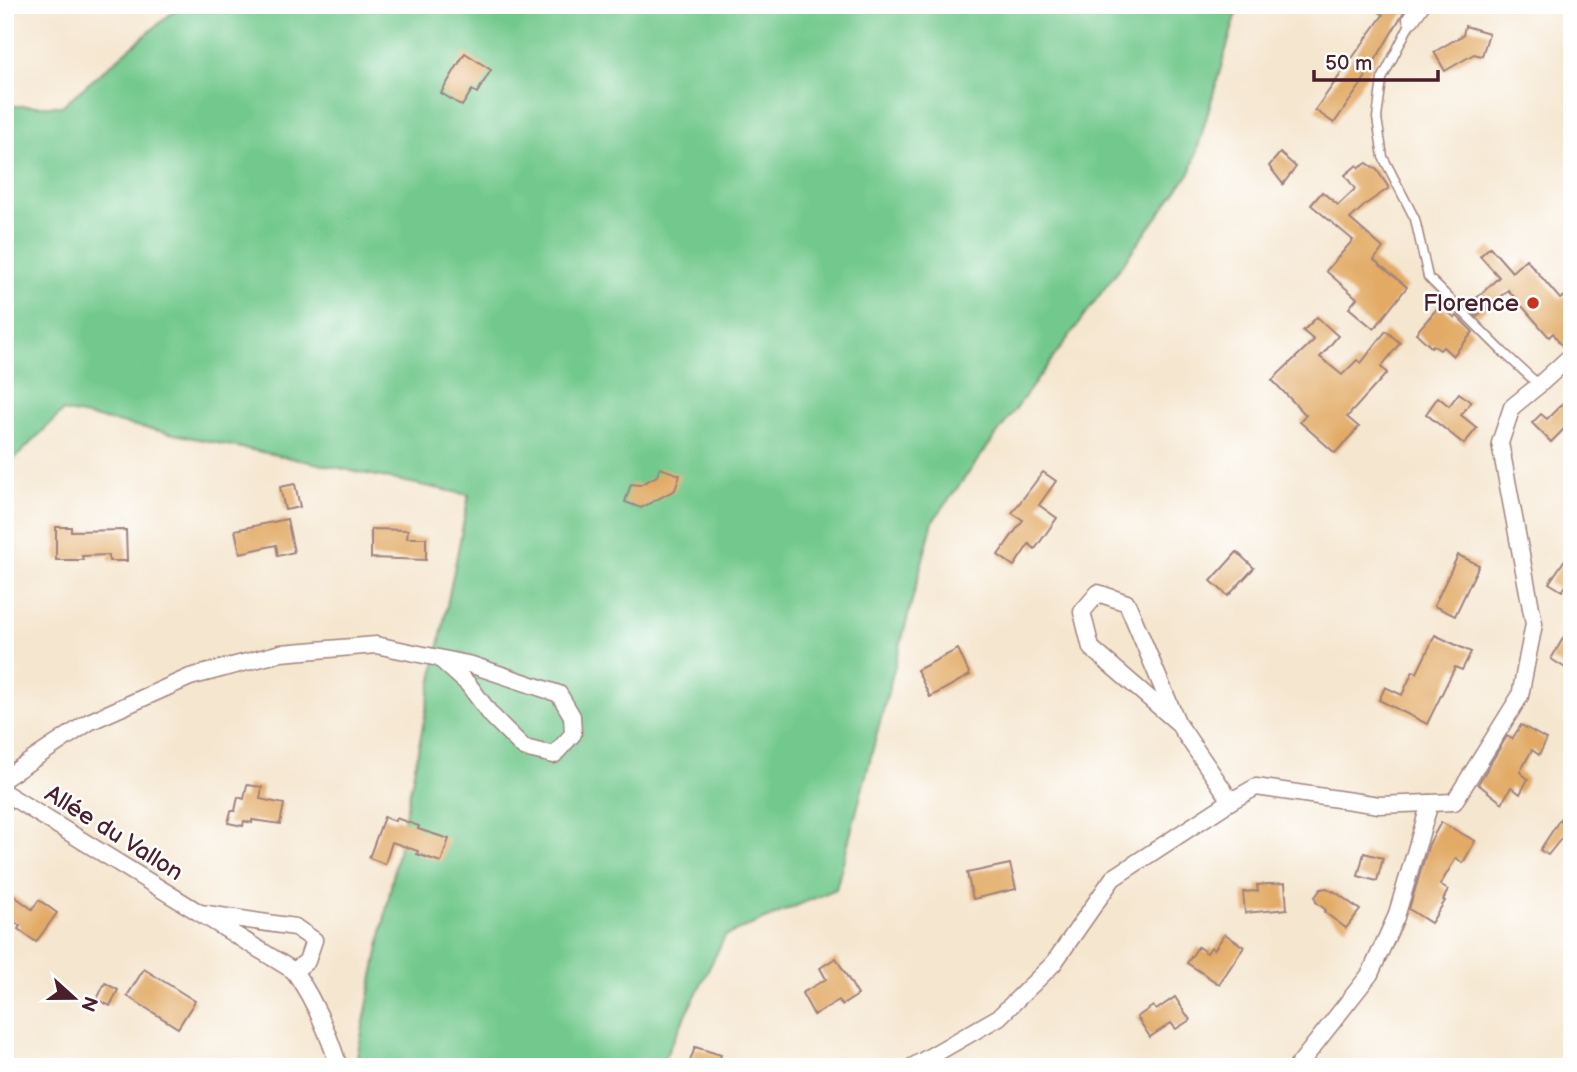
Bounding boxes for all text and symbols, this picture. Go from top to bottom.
scale bar [1314,38,1439,82]
text: 50 m [1325,51,1372,76]
place label: Florence [1423,289,1519,318]
marker: Florence [1525,295,1541,311]
street label: Allée du Vallon [40,779,188,887]
north arrow [38,964,108,1034]
text: N [75,993,102,1014]

